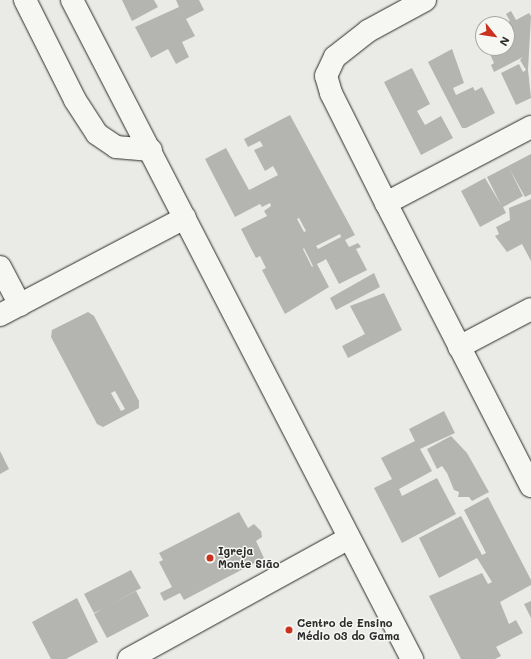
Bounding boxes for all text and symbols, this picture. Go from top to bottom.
north arrow [475,16,515,56]
text: N [496,34,514,49]
place label: Igreja Monte Sião [218,545,279,571]
marker: Igreja Monte Sião [205,553,215,563]
place label: Centro de Ensino Médio 03 do Gama [297,617,400,643]
marker: Centro de Ensino Médio 03 do Gama [284,625,294,635]

